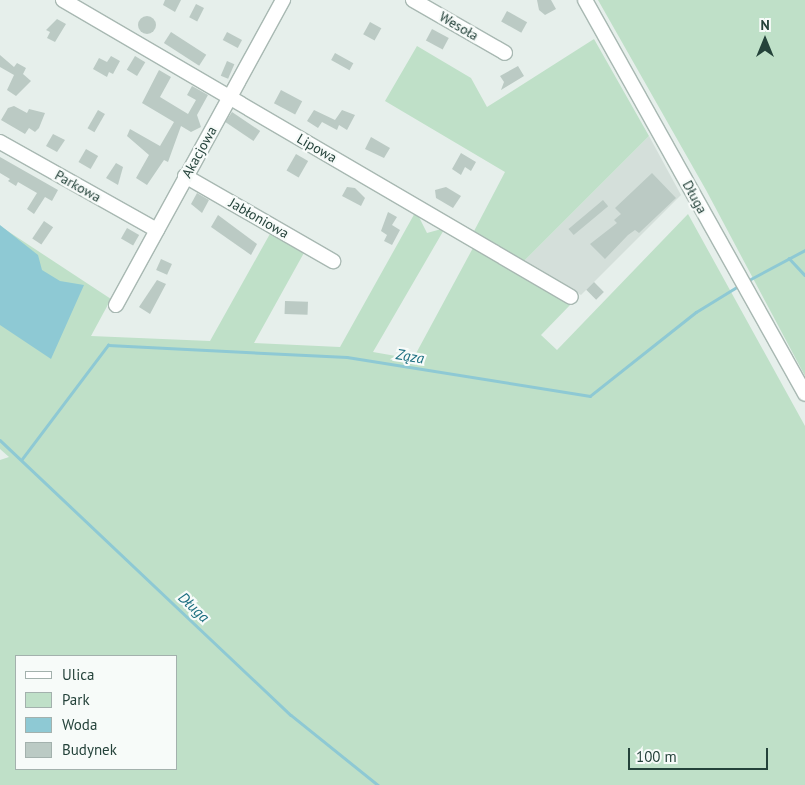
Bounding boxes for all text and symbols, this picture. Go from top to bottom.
street label: Wesoła [436,8,482,44]
north arrow [740,15,790,65]
text: N [760,16,770,34]
street label: Akacjowa [178,123,220,181]
street label: Lipowa [294,130,340,166]
street label: Parkowa [52,166,104,206]
street label: Długa [679,178,711,216]
street label: Jabłoniowa [226,194,292,242]
water label: Ząza [395,345,425,367]
water label: Długa [175,588,213,626]
legend [15,655,178,770]
text: Ulica [62,665,94,684]
text: Park [62,690,90,709]
text: Woda [62,715,97,734]
scale bar [630,738,770,770]
text: Budynek [62,740,117,759]
text: 100 m [636,747,677,766]

